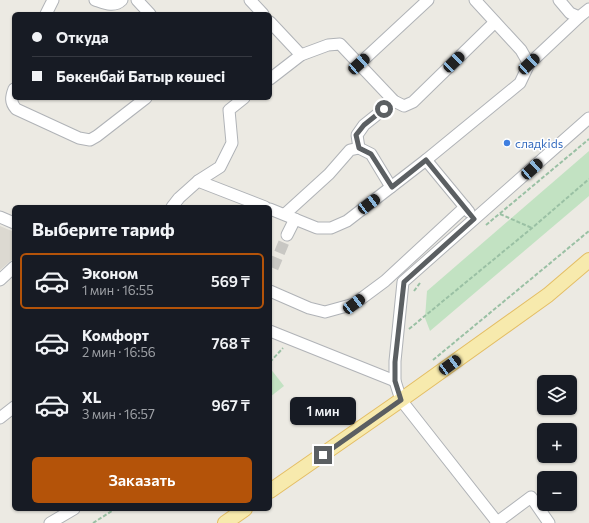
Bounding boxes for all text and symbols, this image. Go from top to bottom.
text: Откуда [56,28,109,46]
car [441,49,467,75]
car [516,51,542,77]
car [346,52,372,76]
text: Бөкенбай Батыр көшесі [56,67,225,85]
route start [375,100,393,118]
place label: сладkids [515,136,563,150]
marker: сладkids [502,138,512,148]
car [519,157,545,181]
car [356,192,382,216]
text: Выберите тариф [32,218,175,240]
icon: car [34,263,70,299]
text: Эконом [82,264,138,282]
text: 569 ₸ [211,272,250,290]
text: 1 мин · 16:55 [82,282,154,298]
car [341,292,367,316]
icon: car [34,325,70,361]
text: Комфорт [82,326,149,344]
text: 768 ₸ [211,334,250,352]
text: 2 мин · 16:56 [82,344,156,360]
car [437,353,463,377]
map controls [537,375,577,511]
button: layers [537,375,577,415]
icon: car [34,387,70,423]
text: XL [82,388,101,406]
text: 967 ₸ [211,396,250,414]
callout: 1 мин [290,397,356,425]
text: 1 мин [307,403,339,419]
text: 3 мин · 16:57 [82,406,155,422]
button: + [537,423,577,463]
route end [314,446,332,464]
button: Заказать [32,457,252,503]
button: − [537,471,577,511]

